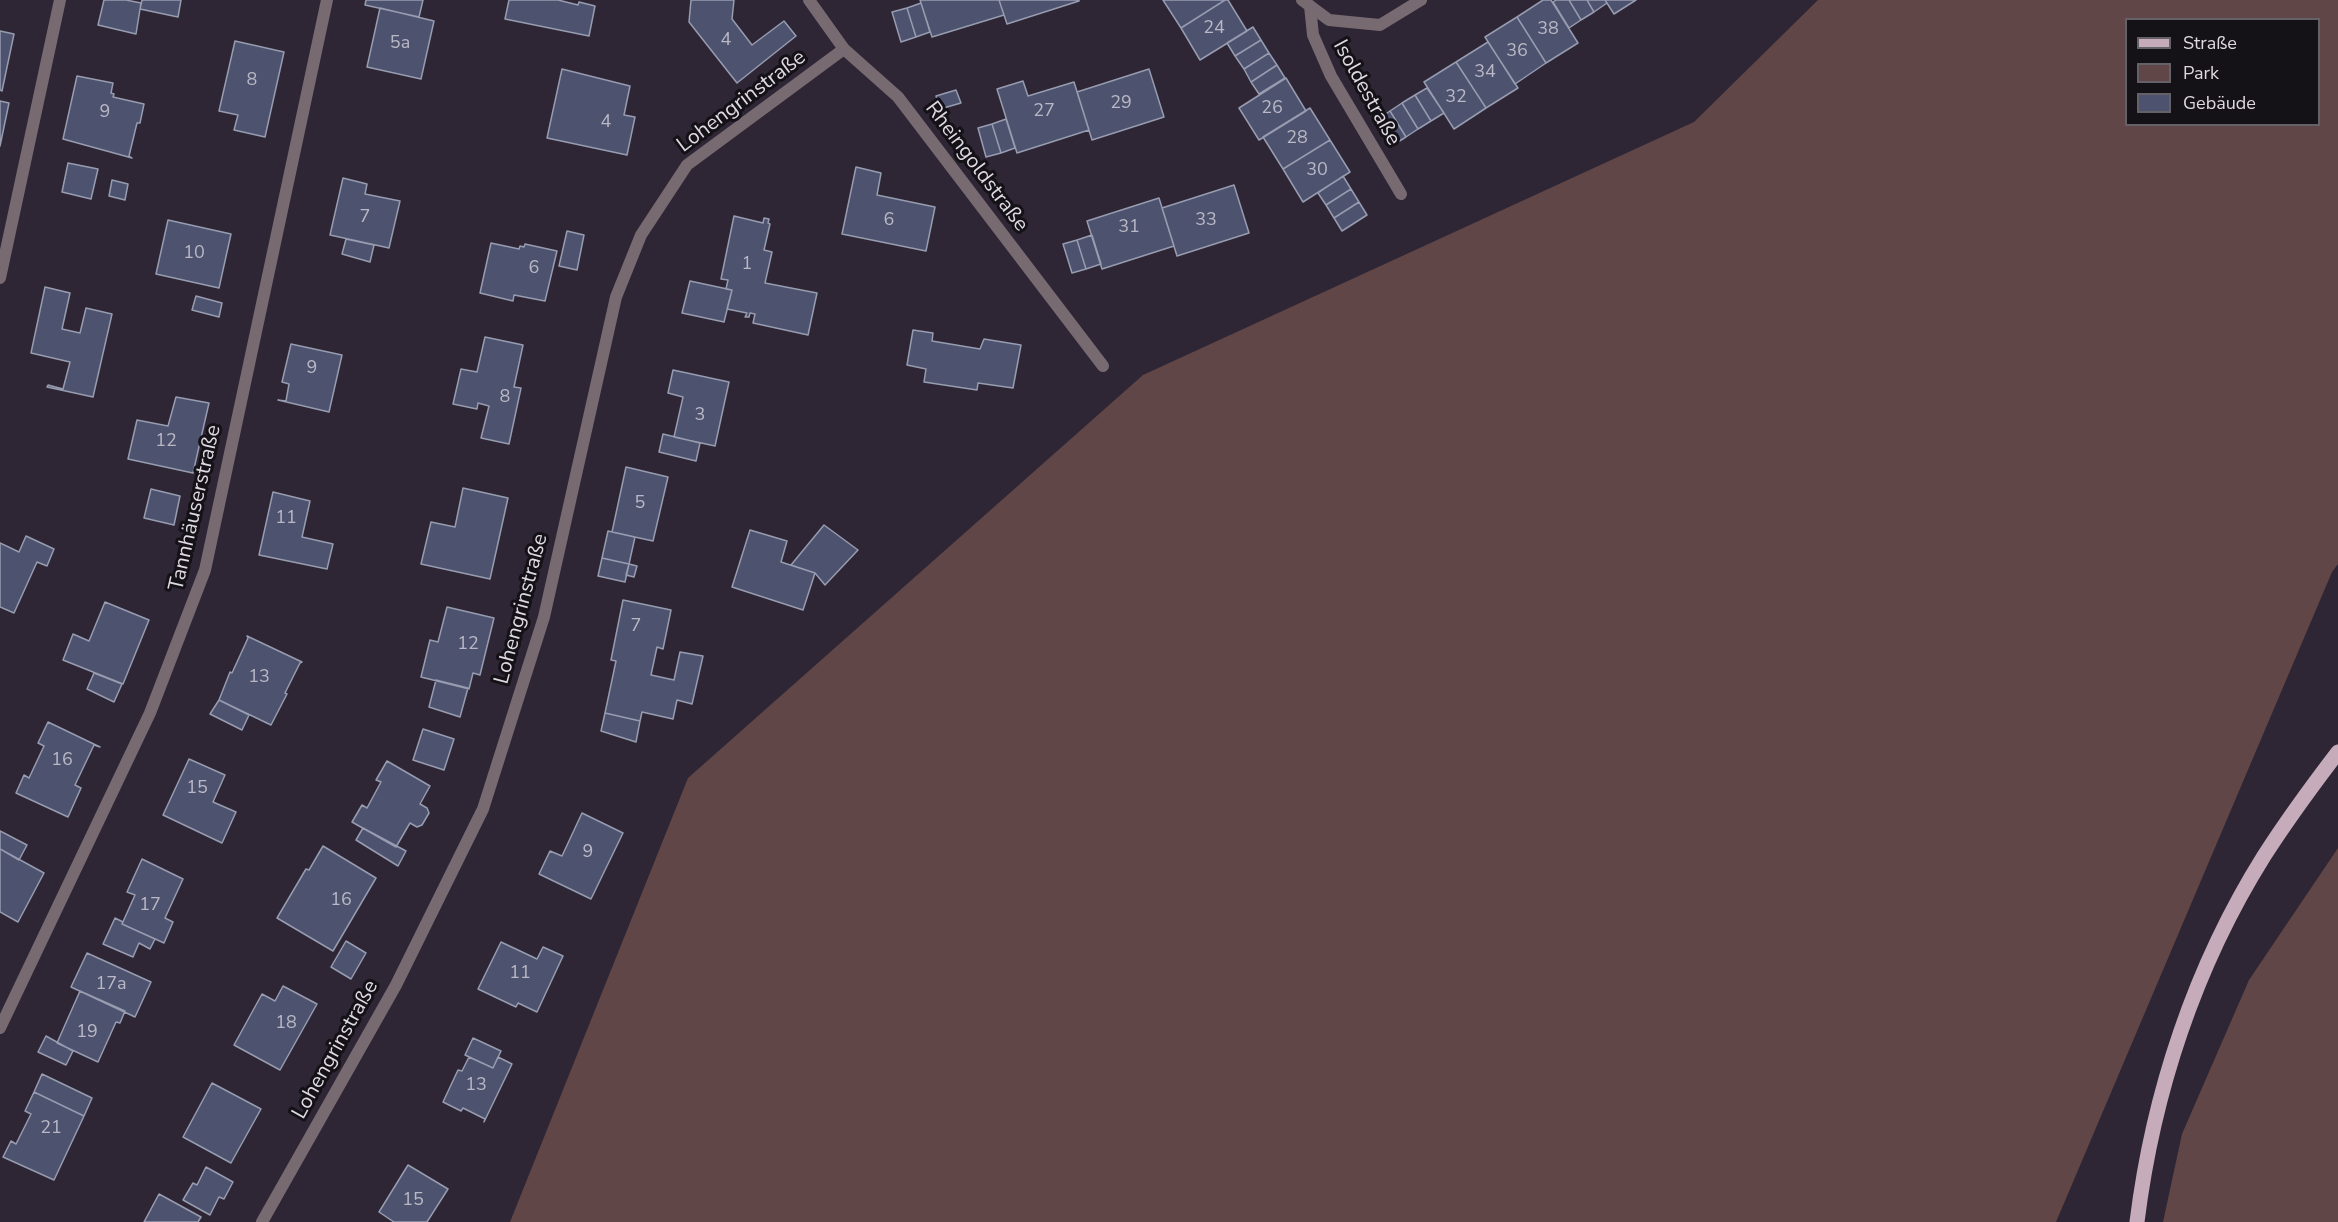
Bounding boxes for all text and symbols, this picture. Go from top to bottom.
house number: 24 [1203,18,1225,40]
legend [2125,18,2320,126]
house number: 38 [1537,19,1559,41]
house number: 4 [721,30,731,52]
text: Straße [2183,31,2237,55]
house number: 5a [390,33,410,55]
street label: Isoldestraße [1327,36,1405,150]
house number: 36 [1506,41,1528,63]
street label: Lohengrinstraße [673,45,811,159]
text: Park [2183,61,2219,85]
house number: 34 [1474,62,1496,84]
house number: 8 [247,70,257,92]
house number: 32 [1445,87,1467,109]
text: Gebäude [2183,91,2256,115]
house number: 29 [1110,93,1132,115]
street label: Rheingoldstraße [919,97,1033,237]
house number: 26 [1261,98,1283,120]
house number: 27 [1033,101,1055,123]
house number: 9 [100,102,110,124]
house number: 4 [601,112,611,134]
house number: 28 [1286,128,1308,150]
house number: 30 [1306,160,1328,182]
house number: 7 [360,207,370,229]
house number: 6 [884,210,894,232]
house number: 33 [1195,210,1217,232]
house number: 31 [1118,217,1140,239]
house number: 10 [183,243,205,265]
house number: 1 [742,254,752,276]
house number: 6 [529,258,539,280]
house number: 9 [307,358,317,380]
house number: 8 [500,387,510,409]
house number: 3 [695,405,705,427]
street label: Tannhäuserstraße [165,423,227,593]
house number: 12 [155,431,177,453]
house number: 5 [635,493,645,515]
house number: 11 [275,508,297,530]
street label: Lohengrinstraße [490,531,554,687]
house number: 7 [631,616,641,638]
house number: 12 [457,634,479,656]
house number: 13 [248,667,270,689]
house number: 16 [51,750,73,772]
house number: 15 [186,778,208,800]
house number: 9 [583,842,593,864]
house number: 16 [330,890,352,912]
house number: 17 [139,895,161,917]
house number: 11 [509,963,531,985]
house number: 17a [95,974,127,996]
street label: Lohengrinstraße [288,976,384,1124]
house number: 18 [275,1013,297,1035]
house number: 19 [76,1022,98,1044]
house number: 13 [465,1075,487,1097]
house number: 21 [40,1118,62,1140]
house number: 15 [402,1190,424,1212]

